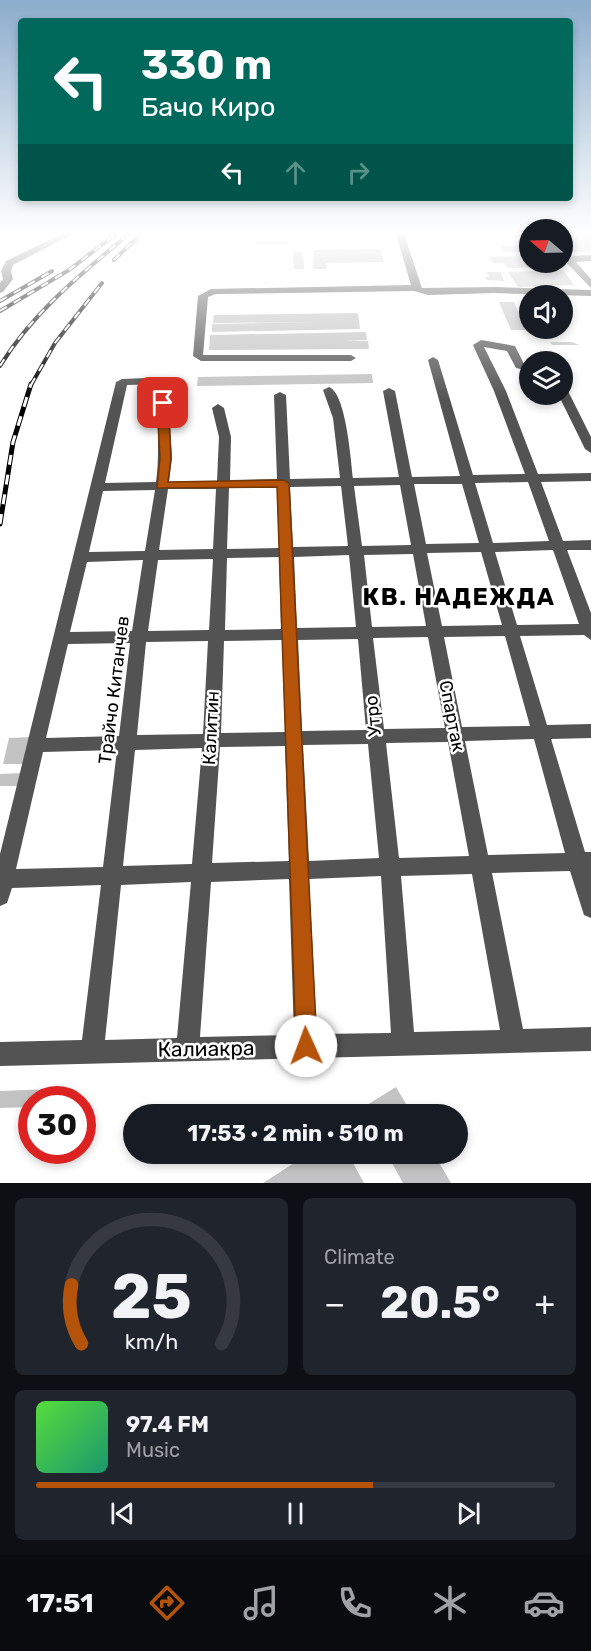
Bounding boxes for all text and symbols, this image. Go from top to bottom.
text: 330 m [141,40,272,90]
icon: left [42,42,120,120]
text: Бачо Киро [141,91,275,123]
icon: left [216,156,249,189]
icon: ahead [279,156,312,189]
icon: right [342,156,375,189]
north arrow [519,219,573,273]
map controls [519,219,573,405]
button: sound [519,285,573,339]
button: layers [519,351,573,405]
pin [137,377,188,428]
icon: arrive [146,386,179,419]
district label: КВ. НАДЕЖДА [363,583,555,611]
street label: Трайчо Китанчев [94,615,134,765]
street label: Спартак [434,679,470,754]
street label: Калитин [198,690,224,766]
street label: Утро [360,695,386,737]
position arrow [274,1014,338,1078]
street label: Калиакра [157,1035,255,1062]
speed limit sign: 30 [18,1086,96,1164]
text: 17:53 · 2 min · 510 m [187,1120,404,1147]
text: Climate [324,1245,395,1269]
text: 25 [111,1260,192,1334]
text: 20.5° [380,1276,500,1329]
text: − [324,1284,345,1323]
text: + [534,1284,555,1323]
text: km/h [125,1329,178,1354]
text: 97.4 FM [126,1411,209,1438]
text: Music [126,1438,180,1462]
icon: previous [106,1497,139,1530]
icon: pause [279,1497,312,1530]
icon: next [452,1497,485,1530]
icon: directions [146,1582,188,1624]
icon: music [240,1582,282,1624]
icon: phone [334,1582,376,1624]
icon: climate [429,1582,471,1624]
icon: car [523,1582,565,1624]
text: 17:51 [26,1587,94,1619]

